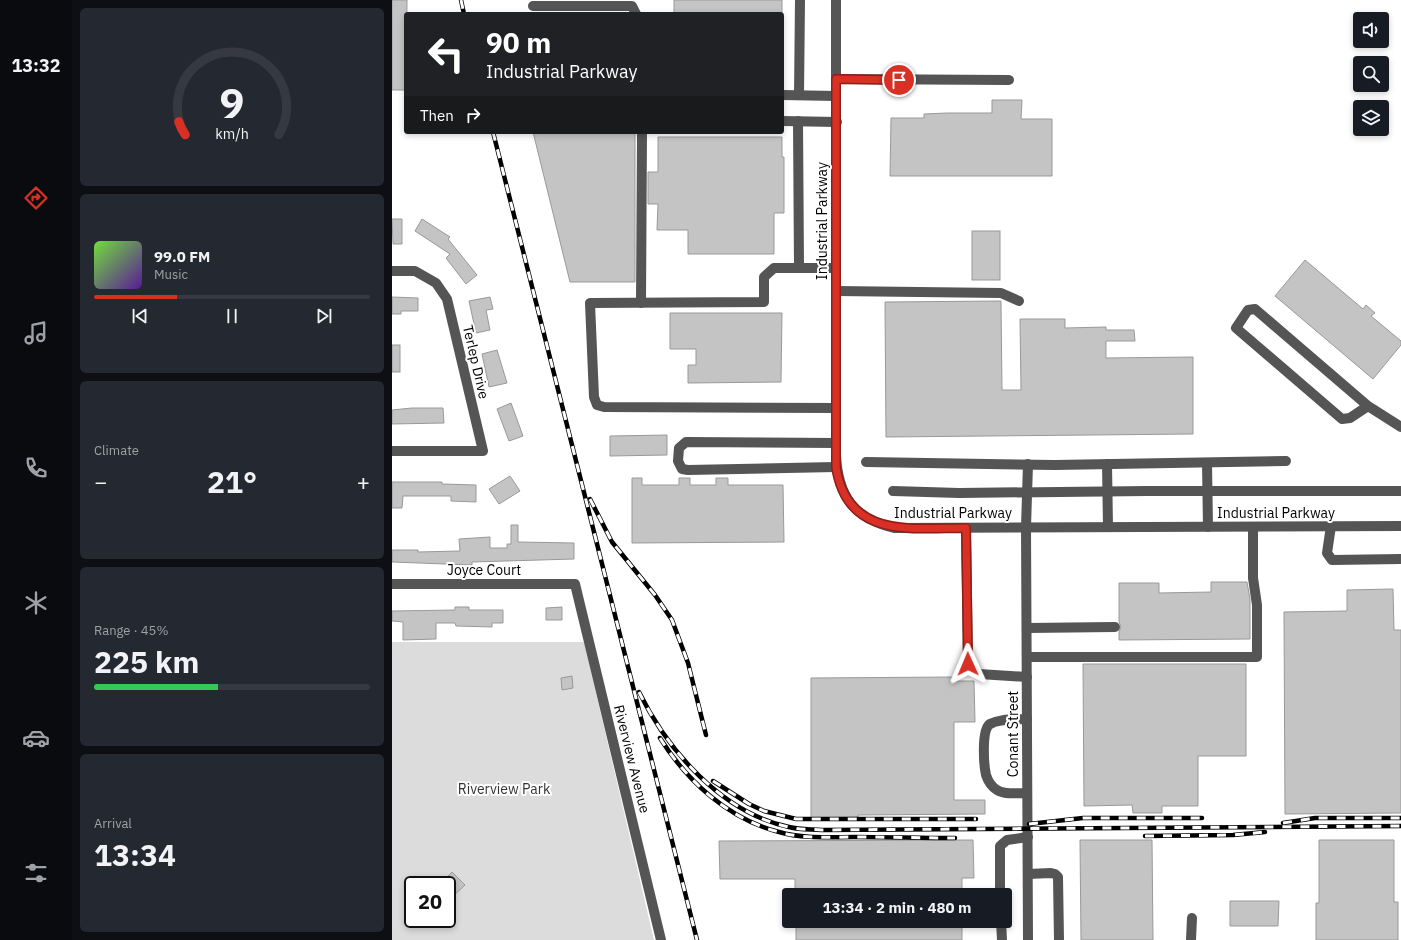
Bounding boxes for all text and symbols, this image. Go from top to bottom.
map controls [1353,12,1389,136]
button: sound [1353,12,1389,48]
text: 90 m [486,24,551,61]
icon: left [420,28,472,80]
text: 13:32 [11,54,61,77]
button: search [1353,56,1389,92]
text: Industrial Parkway [486,60,638,83]
pin [882,63,916,97]
icon: arrive [888,69,910,91]
text: 9 [220,75,244,129]
button: layers [1353,100,1389,136]
icon: right [462,104,484,126]
text: Then [420,106,454,125]
text: km/h [215,124,249,143]
street label: Industrial Parkway [813,162,831,280]
icon: directions [22,184,50,212]
text: 99.0 FM [154,247,210,266]
text: Music [154,266,188,283]
icon: previous [129,305,151,327]
icon: pause [221,305,243,327]
icon: next [313,305,335,327]
icon: music [22,319,50,347]
street label: Terlep Drive [459,323,493,401]
text: Climate [94,442,139,459]
icon: phone [22,454,50,482]
text: 21° [207,462,257,501]
text: − [94,467,107,496]
text: + [357,467,370,496]
street label: Industrial Parkway [894,504,1012,522]
street label: Industrial Parkway [1217,504,1335,522]
street label: Joyce Court [447,561,521,579]
icon: climate [22,589,50,617]
text: Range · 45% [94,622,168,639]
text: 225 km [94,642,199,681]
position arrow [947,643,989,685]
street label: Conant Street [1004,691,1022,777]
street label: Riverview Avenue [610,703,654,815]
icon: car [22,724,50,752]
park label: Riverview Park [458,780,551,798]
text: Arrival [94,815,132,832]
text: 13:34 [94,835,176,874]
icon: filters [22,859,50,887]
speed limit sign: 20 [404,876,456,928]
text: 13:34 · 2 min · 480 m [823,898,971,917]

